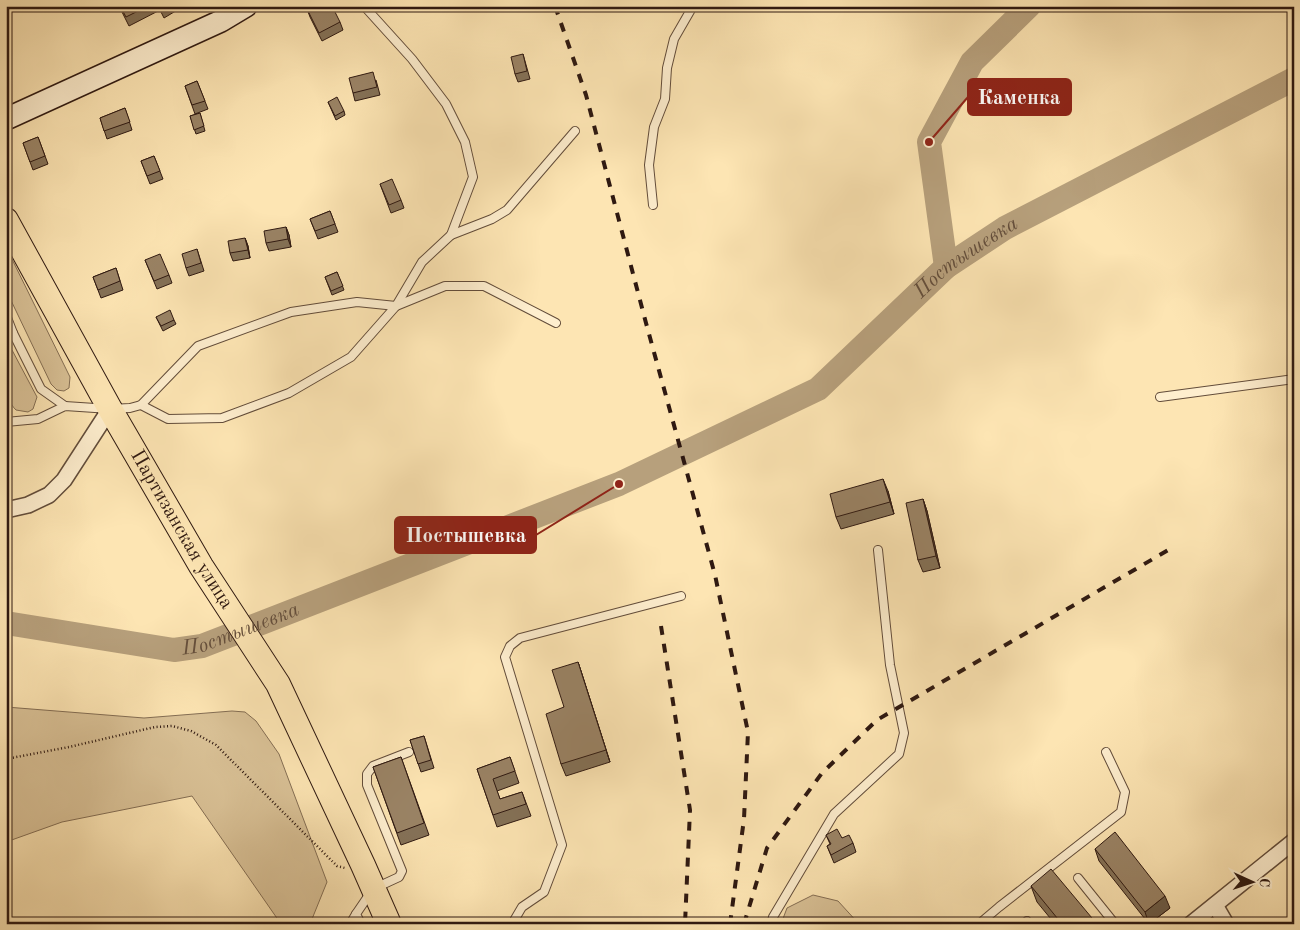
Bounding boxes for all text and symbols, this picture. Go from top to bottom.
callout: Каменка [968,79,1071,115]
text: Каменка [977,88,1061,109]
water label: Постышевка [909,213,1021,303]
street label: Партизанская улица [126,447,237,613]
callout: Постышевка [395,517,536,553]
text: Постышевка [406,526,527,547]
water label: Постышевка [179,599,302,659]
north arrow [1228,858,1278,908]
text: С [1257,878,1271,888]

